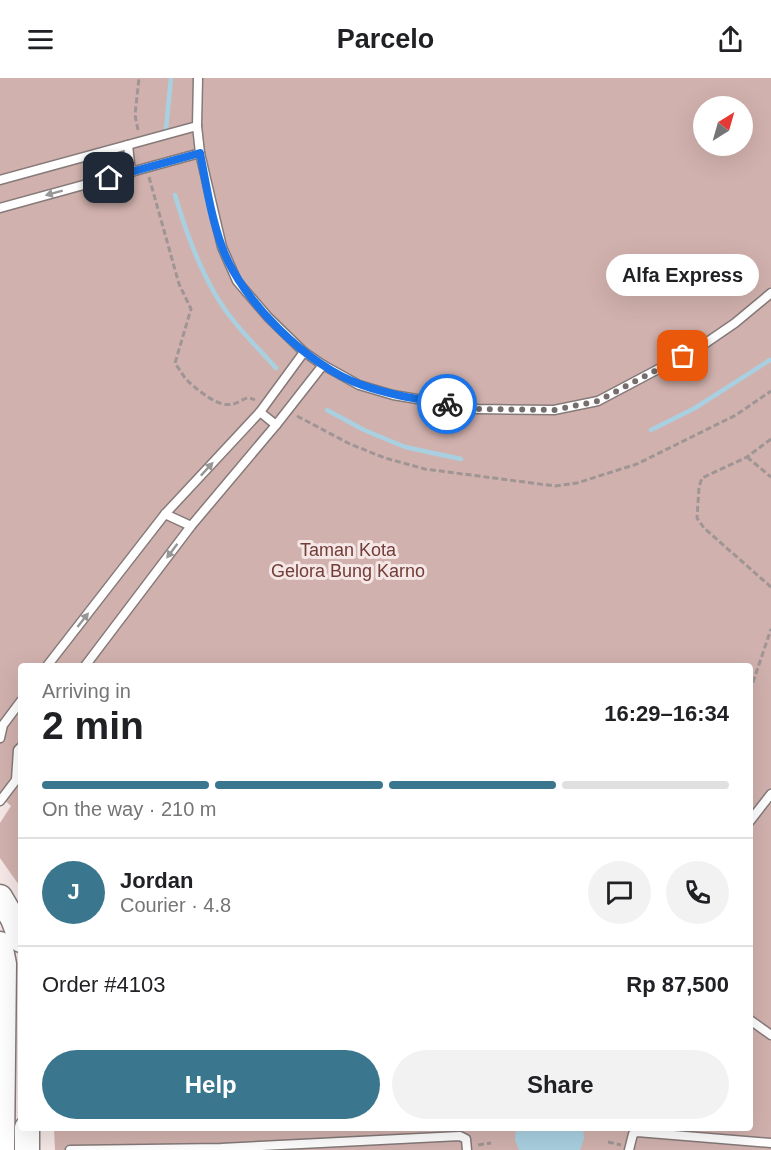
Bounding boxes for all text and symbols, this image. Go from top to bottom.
icon: menu [24,23,57,56]
icon: share [714,23,747,56]
text: Parcelo [337,24,434,54]
north arrow [693,96,753,156]
map controls [693,96,753,156]
pin [83,152,134,203]
icon: home [92,161,125,194]
one-way arrow [45,189,63,199]
callout: Alfa Express [606,254,760,296]
text: Alfa Express [622,264,743,286]
pin [657,330,708,381]
icon: bag [666,339,699,372]
courier [417,374,477,434]
icon: bike [431,388,464,421]
one-way arrow [200,462,214,477]
park label: Taman Kota Gelora Bung Karno [271,540,425,581]
one-way arrow [166,544,178,559]
one-way arrow [76,612,88,627]
text: Arriving in [42,680,131,702]
text: 16:29–16:34 [604,701,729,726]
text: 2 min [42,704,144,747]
text: On the way · 210 m [42,798,217,820]
button: chat [588,861,651,924]
button: phone [666,861,729,924]
text: Jordan [120,868,193,893]
text: J [67,879,80,904]
text: Courier · 4.8 [120,894,231,916]
text: Order #4103 [42,972,166,997]
text: Rp 87,500 [626,972,729,997]
button: Help [42,1050,380,1119]
button: Share [392,1050,729,1119]

